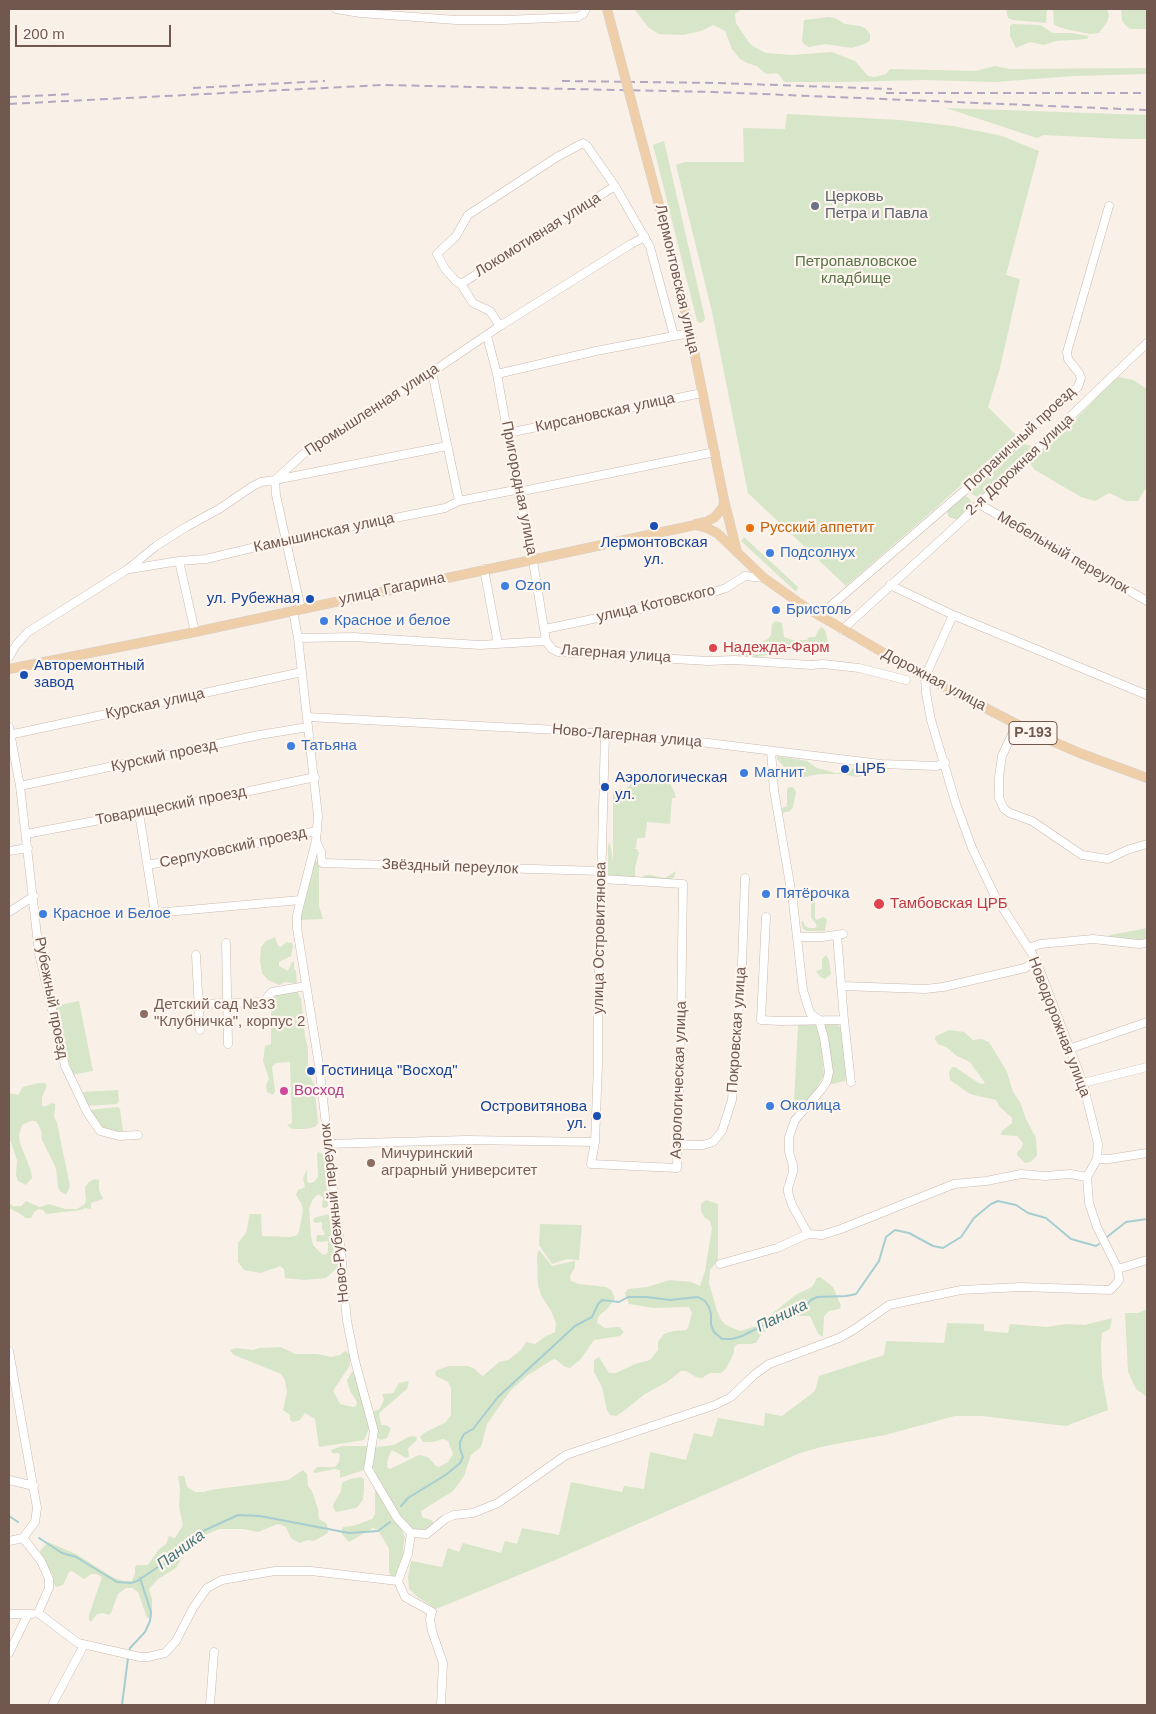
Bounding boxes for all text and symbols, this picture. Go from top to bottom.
scale bar [18,15,174,47]
text: 200 m [23,25,65,42]
place label: Церковь Петра и Павла [825,188,928,223]
street label: Локомотивная улица [472,189,604,281]
marker: Церковь Петра и Павла [809,200,821,212]
street label: Лермонтовская улица [651,203,703,355]
park label: Петропавловское кладбище [795,253,917,288]
street label: Промышленная улица [302,360,442,460]
street label: Пограничный проезд [961,383,1079,495]
street label: Кирсановская улица [534,389,676,437]
street label: 2-я Дорожная улица [962,410,1078,520]
street label: Пригородная улица [497,419,541,557]
street label: Мебельный переулок [994,508,1132,598]
street label: Камышинская улица [252,509,396,557]
place label: Русский аппетит [760,519,874,537]
marker: Лермонтовская ул. [648,520,660,532]
marker: Русский аппетит [744,522,756,534]
place label: Лермонтовская ул. [600,534,708,569]
place label: Подсолнух [780,544,855,562]
marker: Подсолнух [764,547,776,559]
street label: улица Гагарина [337,569,447,609]
place label: Ozon [515,577,551,595]
marker: Ozon [499,580,511,592]
street label: улица Котовского [595,582,717,626]
place label: ул. Рубежная [207,590,300,608]
marker: ул. Рубежная [304,593,316,605]
place label: Бристоль [786,601,851,619]
marker: Бристоль [770,604,782,616]
place label: Красное и белое [334,612,450,630]
marker: Красное и белое [318,615,330,627]
place label: Надежда-Фарм [723,639,830,657]
street label: Лагерная улица [560,641,672,667]
marker: Надежда-Фарм [707,642,719,654]
street label: Дорожная улица [879,645,989,715]
place label: Авторемонтный завод [34,657,145,692]
marker: Авторемонтный завод [18,669,30,681]
street label: Курская улица [104,685,206,723]
street label: Ново-Лагерная улица [551,720,703,752]
road number: Р-193 [1009,721,1057,744]
street label: Курский проезд [110,736,218,776]
place label: Татьяна [301,737,357,755]
marker: Татьяна [285,740,297,752]
place label: ЦРБ [855,760,886,778]
marker: ЦРБ [839,763,851,775]
place label: Магнит [754,764,804,782]
marker: Магнит [738,767,750,779]
place label: Аэрологическая ул. [615,769,727,804]
marker: Аэрологическая ул. [599,781,611,793]
street label: Товарищеский проезд [94,783,248,829]
street label: Серпуховский проезд [158,824,308,872]
street label: Звёздный переулок [382,856,518,878]
street label: улица Островитянова [590,862,610,1014]
place label: Пятёрочка [776,885,850,903]
marker: Пятёрочка [760,888,772,900]
place label: Тамбовская ЦРБ [890,895,1008,913]
marker: Тамбовская ЦРБ [872,897,886,911]
place label: Красное и Белое [53,905,171,923]
marker: Красное и Белое [37,908,49,920]
street label: Рубежный проезд [30,935,72,1061]
street label: Новодорожная улица [1024,954,1094,1100]
street label: Покровская улица [724,966,750,1094]
place label: Детский сад №33 "Клубничка", корпус 2 [154,996,305,1031]
street label: Аэрологическая улица [667,1001,691,1159]
marker: Детский сад №33 "Клубничка", корпус 2 [138,1008,150,1020]
place label: Гостиница "Восход" [321,1062,458,1080]
marker: Гостиница "Восход" [305,1065,317,1077]
place label: Восход [294,1082,344,1100]
marker: Восход [278,1085,290,1097]
place label: Околица [780,1097,840,1115]
place label: Островитянова ул. [480,1098,587,1133]
marker: Околица [764,1100,776,1112]
marker: Островитянова ул. [591,1110,603,1122]
street label: Ново-Рубежный переулок [317,1122,353,1304]
place label: Мичуринский аграрный университет [381,1145,537,1180]
marker: Мичуринский аграрный университет [365,1157,377,1169]
water label: Паника [753,1295,811,1337]
water label: Паника [153,1526,209,1574]

